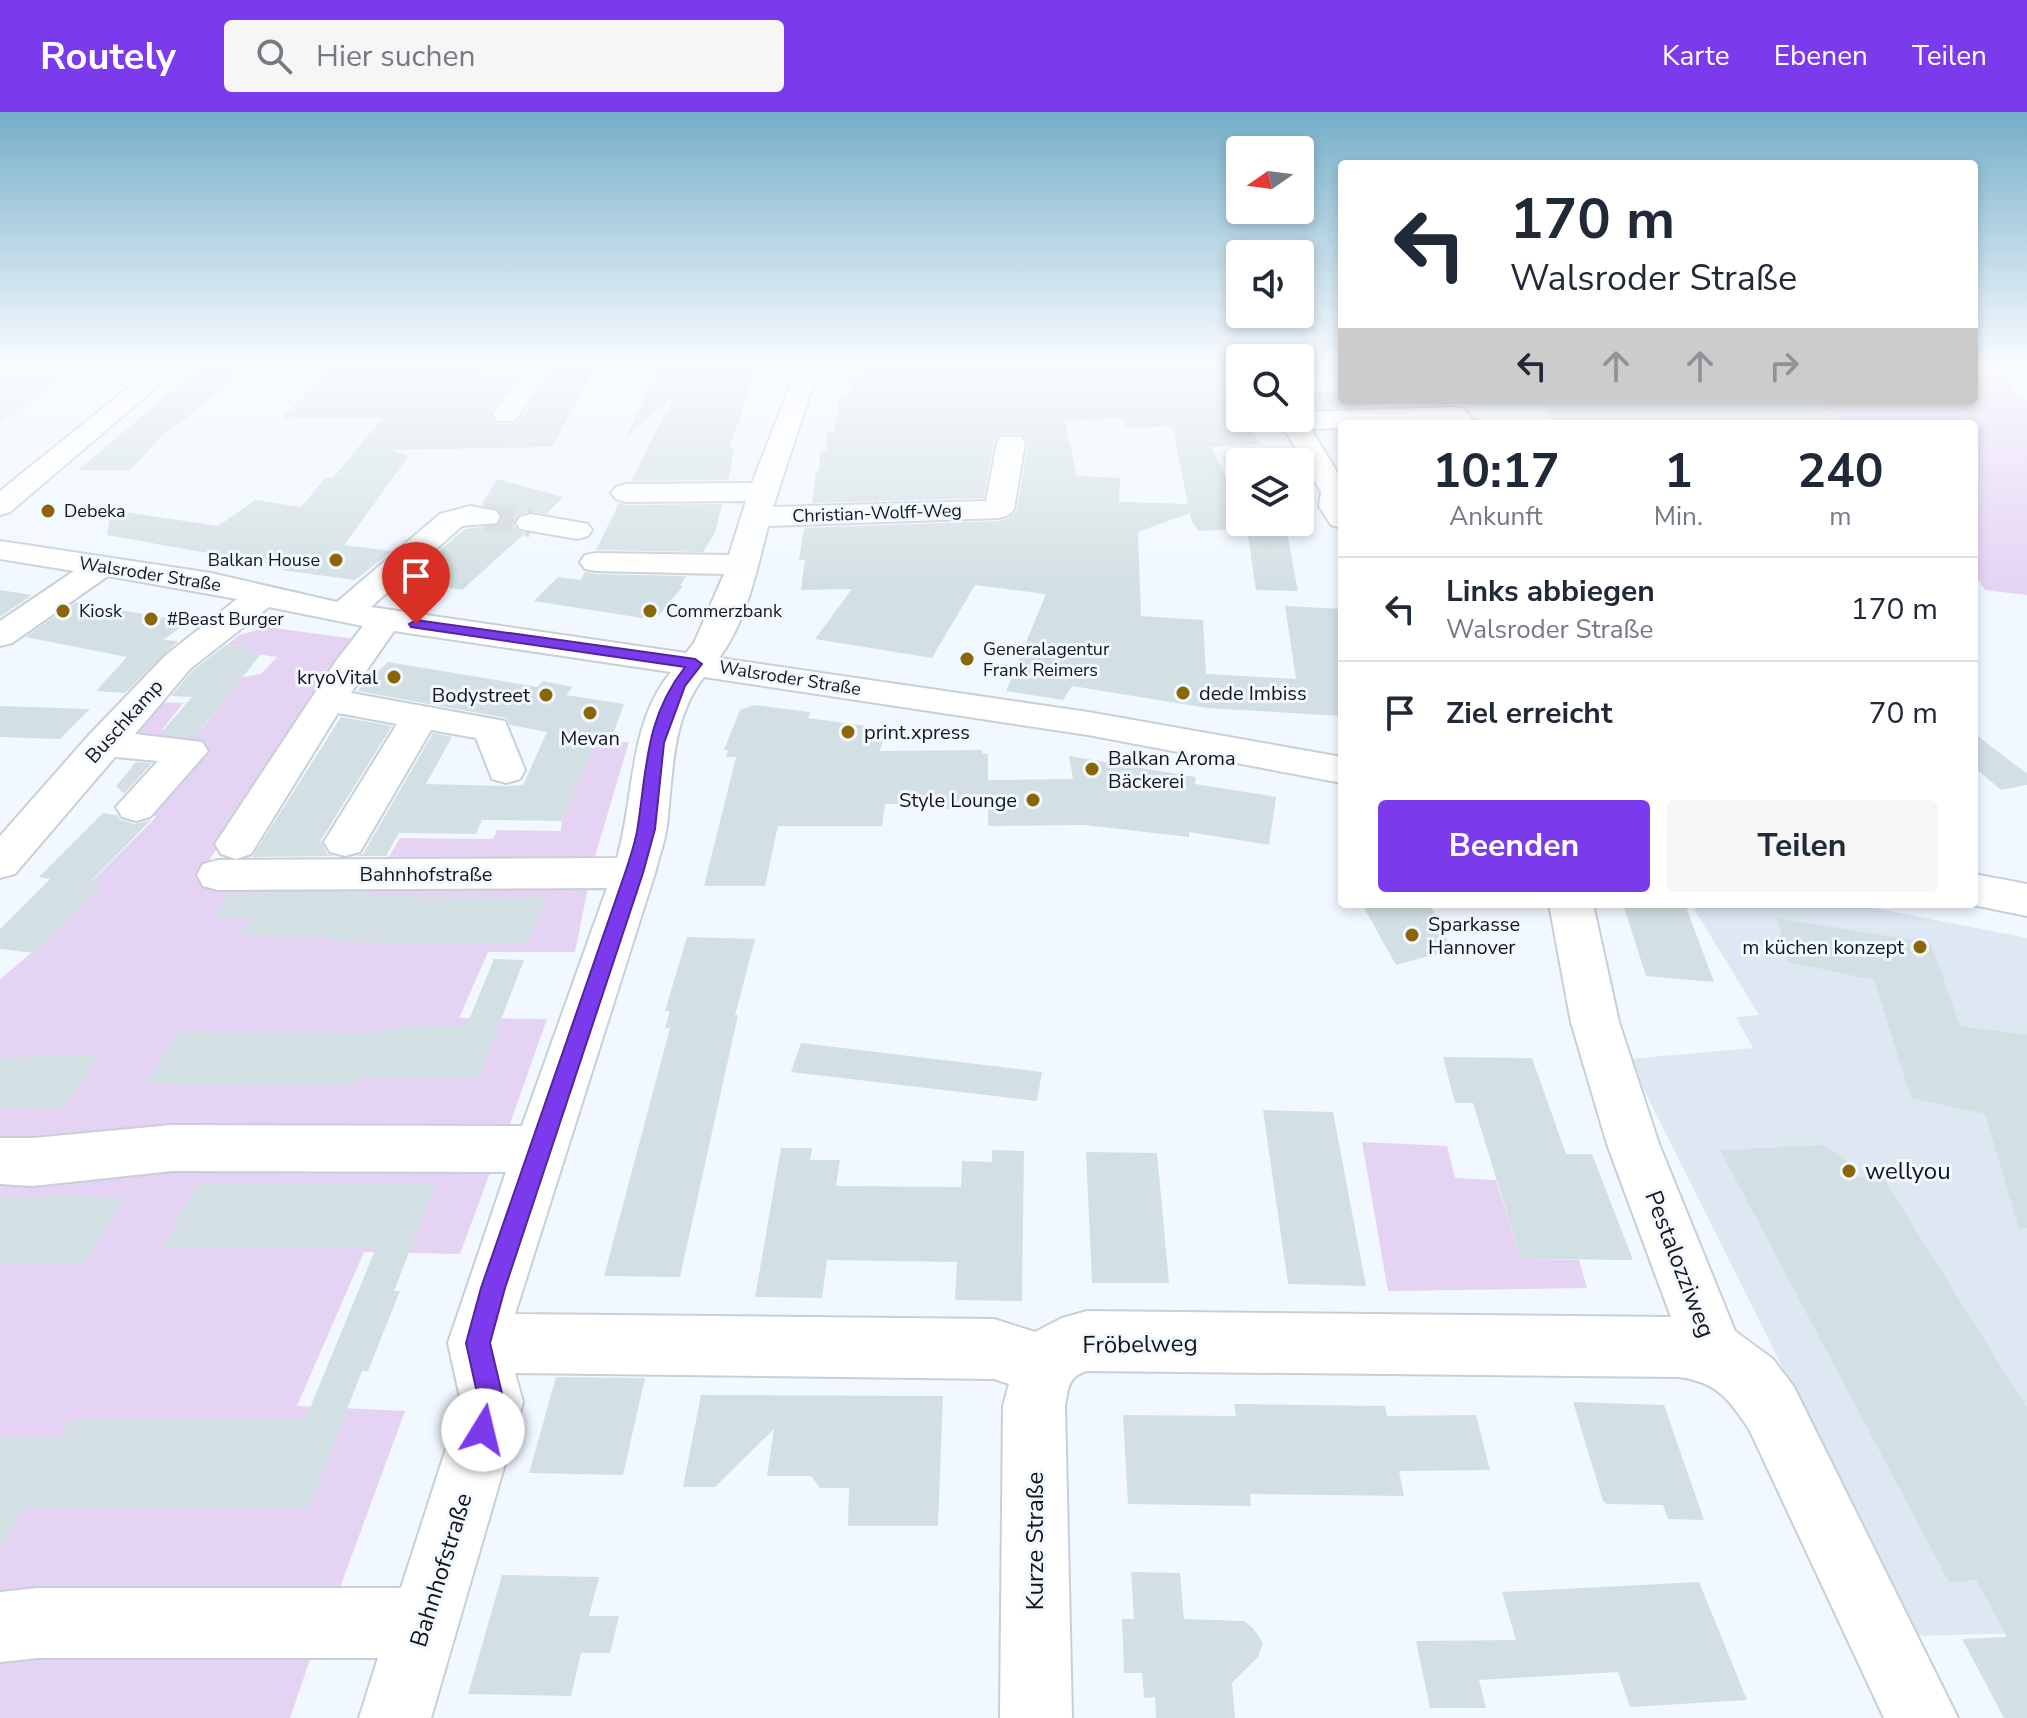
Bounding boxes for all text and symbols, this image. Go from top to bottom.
search box [224,20,784,92]
text: Routely [40,31,176,82]
icon: search [252,34,296,78]
text: Hier suchen [316,36,475,77]
text: Karte [1662,37,1730,75]
text: Ebenen [1774,37,1868,75]
text: Teilen [1912,37,1987,75]
north arrow [1226,136,1314,224]
map controls [1226,136,1314,536]
text: 170 m [1510,181,1675,258]
icon: left [1378,192,1482,296]
button: sound [1226,240,1314,328]
text: Walsroder Straße [1510,254,1797,303]
button: search [1226,344,1314,432]
icon: left [1510,344,1554,388]
icon: ahead [1594,344,1638,388]
icon: ahead [1678,344,1722,388]
icon: right [1762,344,1806,388]
text: 10:17 [1432,438,1559,504]
text: 1 [1664,438,1693,504]
text: 240 [1797,438,1884,504]
button: layers [1226,448,1314,536]
street label: Christian-Wolff-Weg [792,498,962,528]
place label: Debeka [64,499,125,523]
text: Ankunft [1449,499,1543,534]
text: Min. [1654,499,1703,534]
text: m [1829,499,1852,534]
marker: Debeka [39,502,57,520]
pin [382,542,450,624]
place label: Balkan House [208,548,320,572]
street label: Walsroder Straße [77,551,223,597]
marker: Balkan House [327,551,345,569]
icon: arrive [394,554,438,598]
text: Links abbiegen [1446,571,1655,612]
icon: left [1378,587,1422,631]
text: 170 m [1851,589,1938,630]
place label: Kiosk [79,599,123,623]
place label: Commerzbank [666,599,783,623]
marker: Kiosk [54,602,72,620]
marker: Commerzbank [641,602,659,620]
place label: #Beast Burger [167,607,284,631]
marker: #Beast Burger [142,610,160,628]
text: Walsroder Straße [1446,612,1653,647]
place label: Generalagentur Frank Reimers [983,637,1110,682]
marker: Generalagentur Frank Reimers [958,650,976,668]
street label: Walsroder Straße [717,655,863,701]
place label: kryoVital [297,664,378,691]
marker: kryoVital [385,668,403,686]
street label: Buschkamp [79,674,169,769]
place label: dede Imbiss [1199,680,1307,707]
place label: Bodystreet [432,682,531,709]
marker: dede Imbiss [1174,684,1192,702]
marker: Bodystreet [537,686,555,704]
icon: arrive [1378,691,1422,735]
text: Ziel erreicht [1446,693,1612,734]
text: 70 m [1869,693,1938,734]
marker: Mevan [581,704,599,722]
place label: print.xpress [864,719,970,746]
marker: print.xpress [839,723,857,741]
place label: Mevan [560,725,620,752]
place label: Balkan Aroma Bäckerei [1108,745,1236,795]
marker: Balkan Aroma Bäckerei [1083,760,1101,778]
place label: Style Lounge [899,787,1017,814]
marker: Style Lounge [1024,791,1042,809]
button: Beenden [1378,800,1650,892]
button: Teilen [1666,800,1938,892]
street label: Bahnhofstraße [360,861,492,888]
place label: Sparkasse Hannover [1428,911,1520,961]
marker: Sparkasse Hannover [1403,926,1421,944]
place label: m küchen konzept [1742,934,1905,961]
marker: m küchen konzept [1911,938,1929,956]
place label: wellyou [1865,1155,1951,1187]
marker: wellyou [1840,1162,1858,1180]
street label: Pestalozziweg [1637,1186,1723,1342]
street label: Fröbelweg [1082,1327,1198,1361]
position arrow [441,1388,525,1472]
street label: Kurze Straße [1019,1472,1051,1610]
street label: Bahnhofstraße [402,1489,480,1651]

